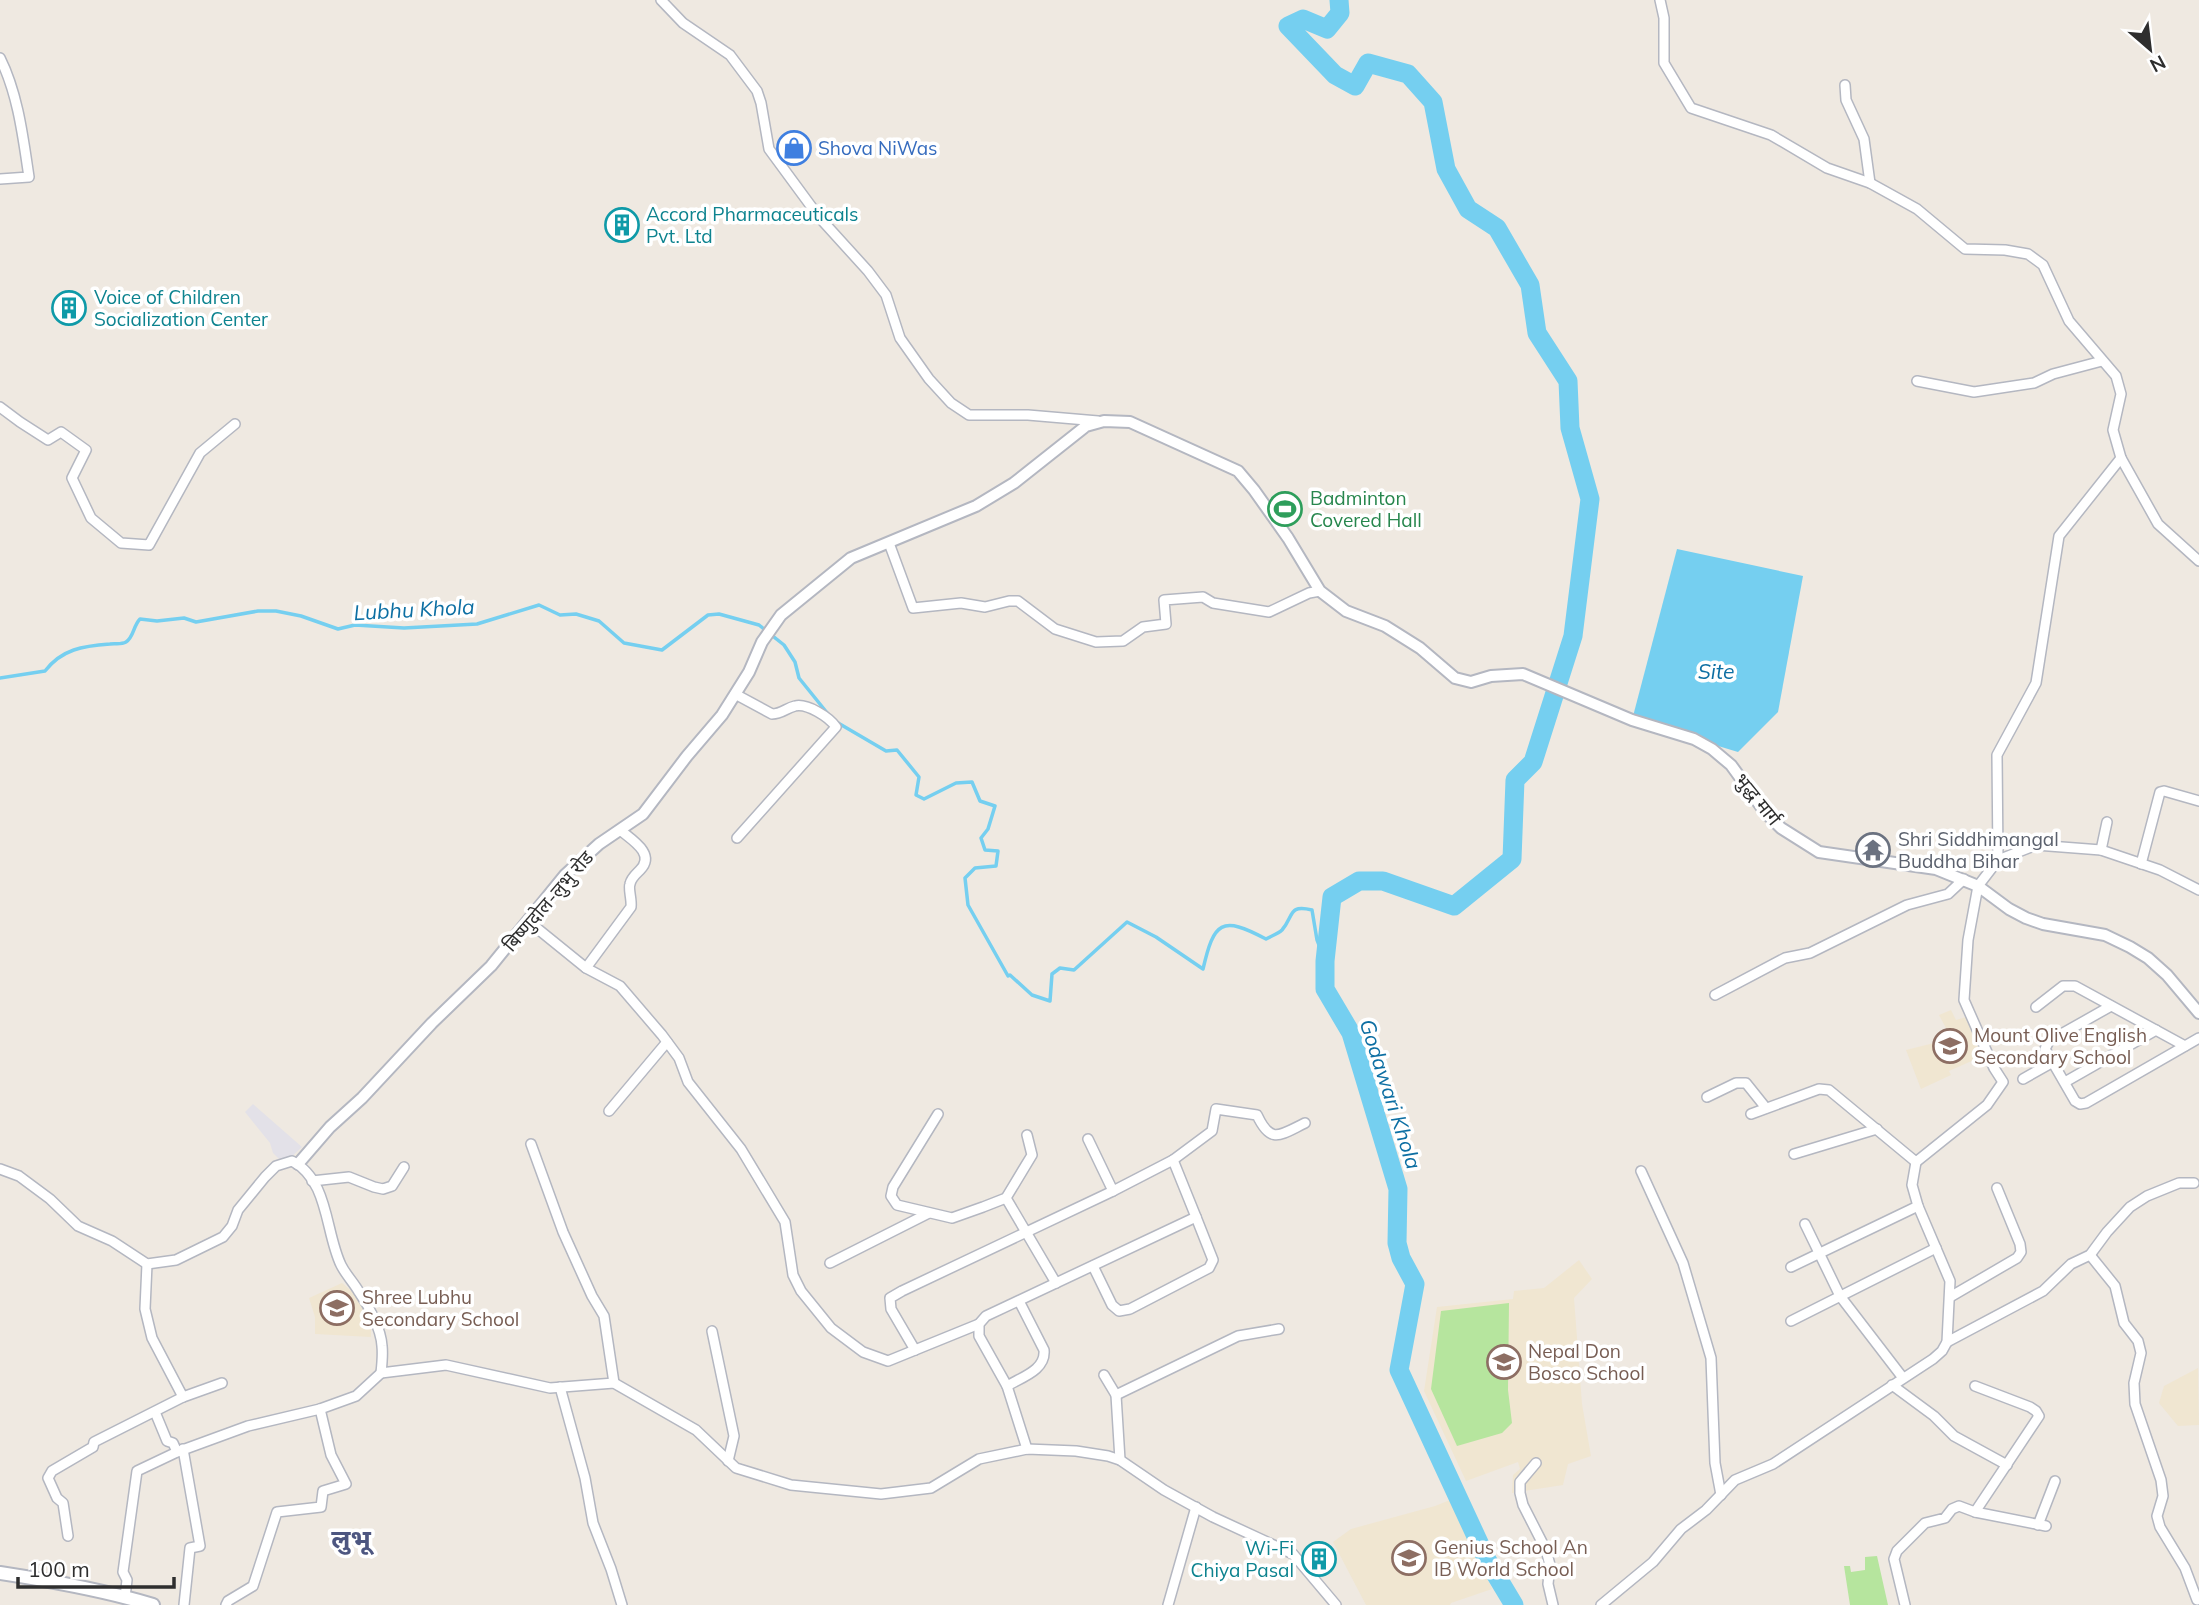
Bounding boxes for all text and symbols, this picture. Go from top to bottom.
north arrow [2115,14,2185,84]
text: N [2146,50,2170,78]
shop icon: Shova NiWas [775,129,813,167]
place label: Shova NiWas [818,136,938,160]
place label: Accord Pharmaceuticals Pvt. Ltd [646,202,859,248]
building icon: Accord Pharmaceuticals Pvt. Ltd [603,206,641,244]
place label: Voice of Children Socialization Center [94,285,268,331]
building icon: Voice of Children Socialization Center [50,289,88,327]
place label: Badminton Covered Hall [1310,486,1422,532]
sports icon: Badminton Covered Hall [1266,490,1304,528]
water label: Lubhu Khola [353,593,475,625]
water label: Site [1698,658,1734,684]
street label: भुद्ध मार्ग [1729,768,1787,831]
place label: Shri Siddhimangal Buddha Bihar [1898,827,2059,873]
temple icon: Shri Siddhimangal Buddha Bihar [1854,831,1892,869]
street label: बिष्णुदोल-लुभु रोड [498,845,600,957]
water label: Godawari Khola [1354,1016,1428,1172]
place label: Mount Olive English Secondary School [1974,1023,2147,1069]
school or university icon: Mount Olive English Secondary School [1931,1027,1969,1065]
place label: Shree Lubhu Secondary School [362,1285,519,1331]
school or university icon: Shree Lubhu Secondary School [318,1289,356,1327]
place label: Nepal Don Bosco School [1528,1339,1645,1385]
school or university icon: Nepal Don Bosco School [1485,1343,1523,1381]
district label: लुभू [331,1522,375,1556]
place label: Genius School An IB World School [1434,1535,1588,1581]
place label: Wi-Fi Chiya Pasal [1190,1536,1294,1582]
school or university icon: Genius School An IB World School [1390,1539,1428,1577]
building icon: Wi-Fi Chiya Pasal [1300,1540,1338,1578]
scale bar [18,1546,173,1590]
text: 100 m [28,1556,90,1582]

